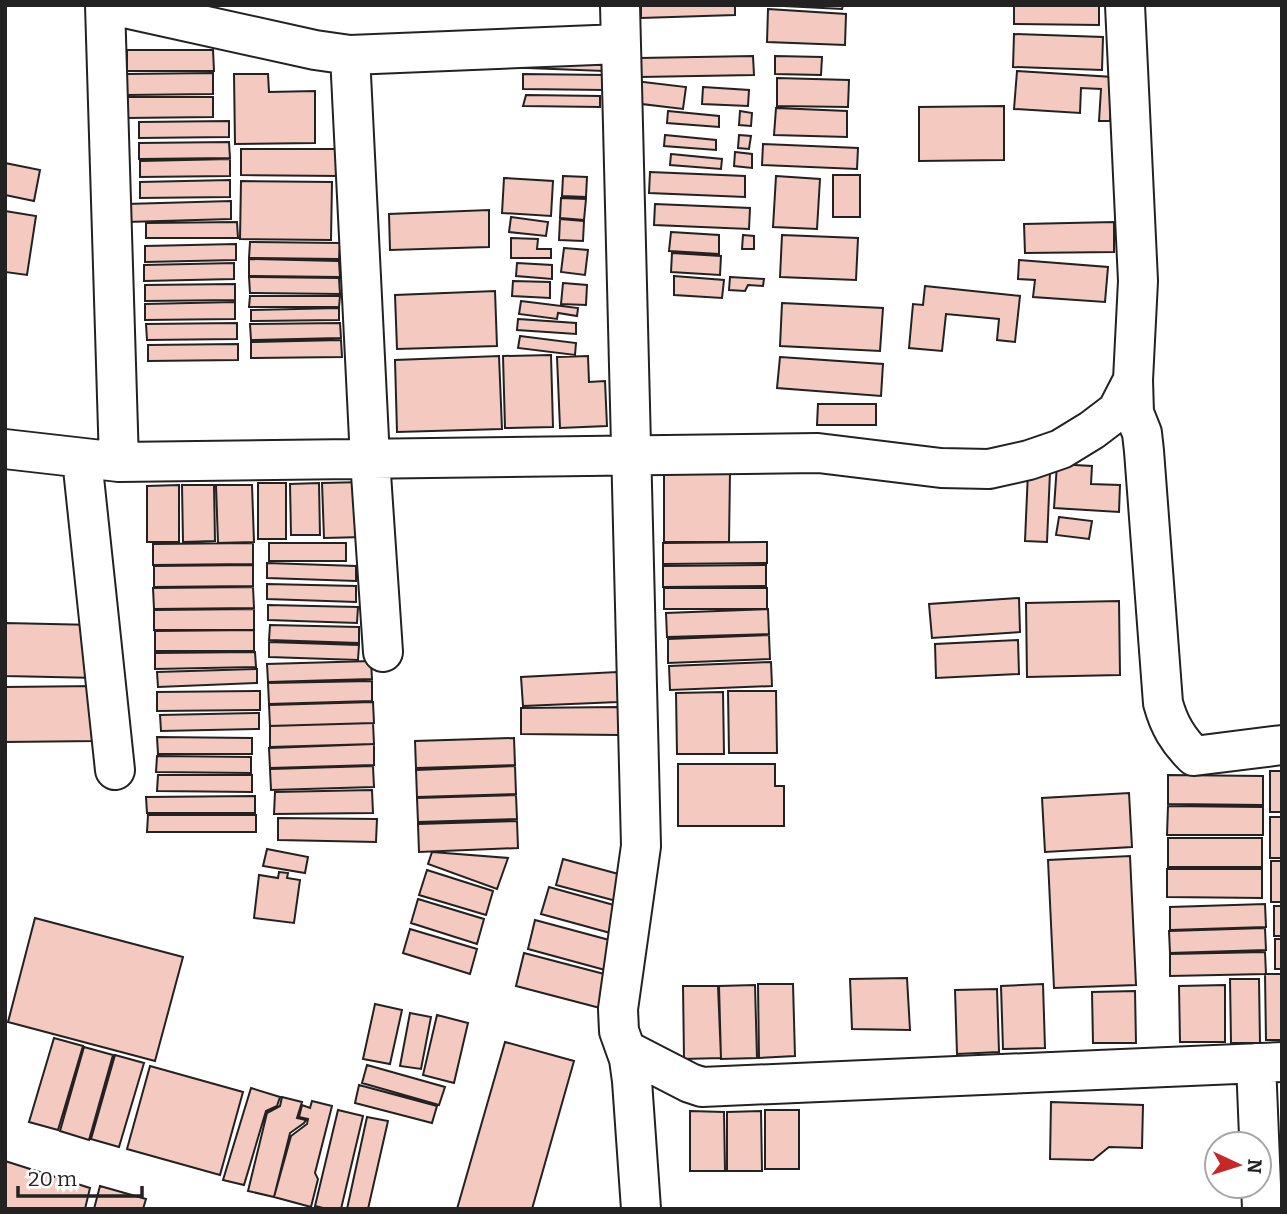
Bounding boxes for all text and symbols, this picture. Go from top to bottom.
north arrow [1203,1130,1273,1200]
scale bar [18,1154,142,1198]
text: N [1242,1158,1266,1175]
text: 20 m [28,1166,77,1192]

